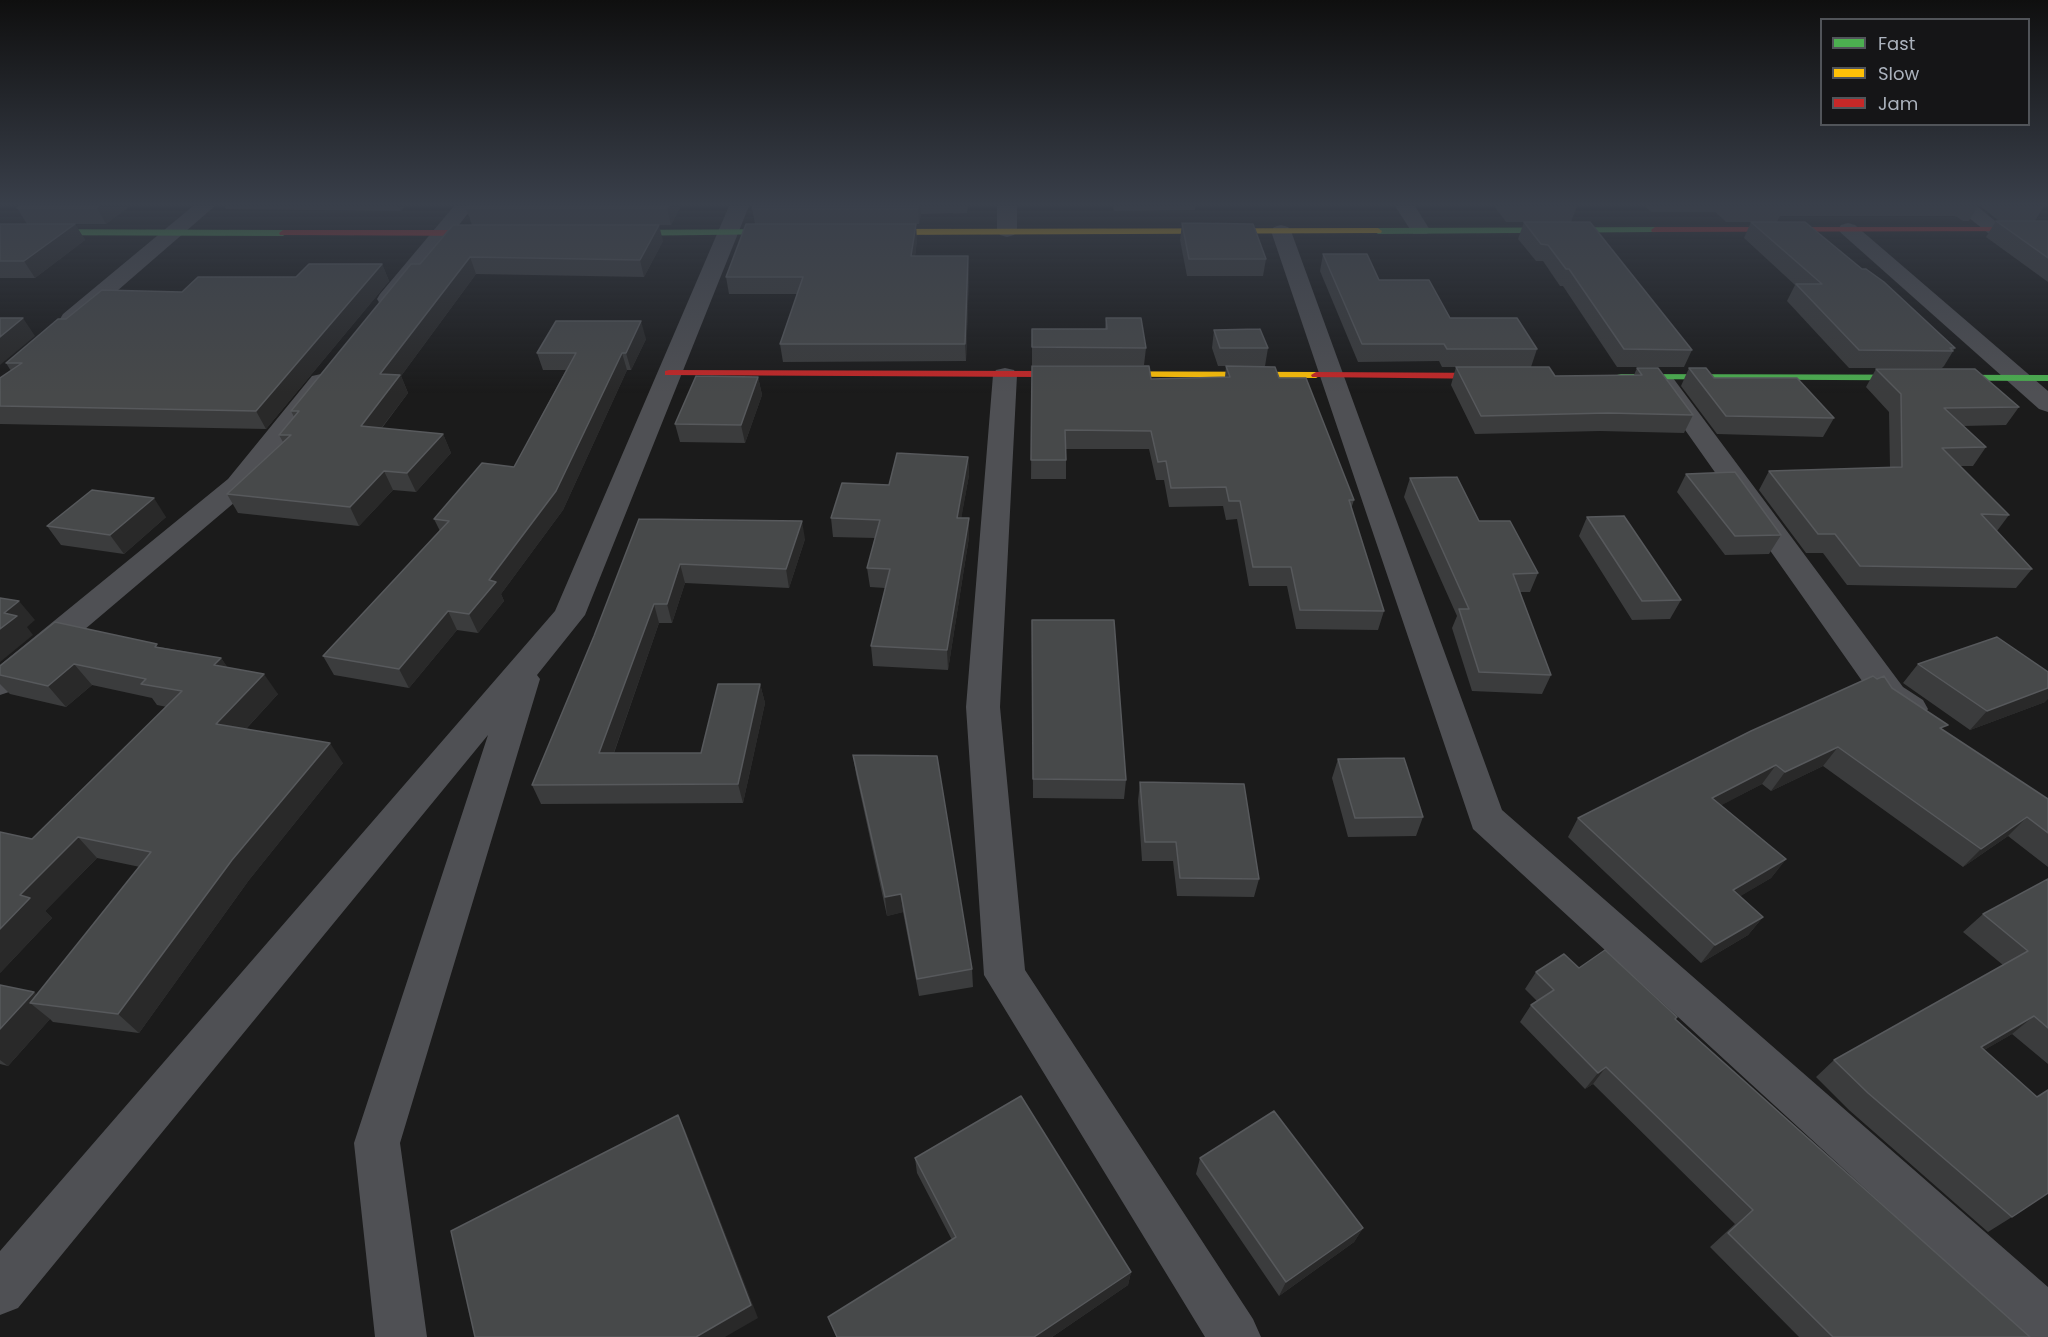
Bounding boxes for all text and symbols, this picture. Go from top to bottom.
legend [1820,18,2030,126]
text: Fast [1878,31,1915,56]
text: Slow [1878,61,1919,86]
text: Jam [1878,91,1918,116]

